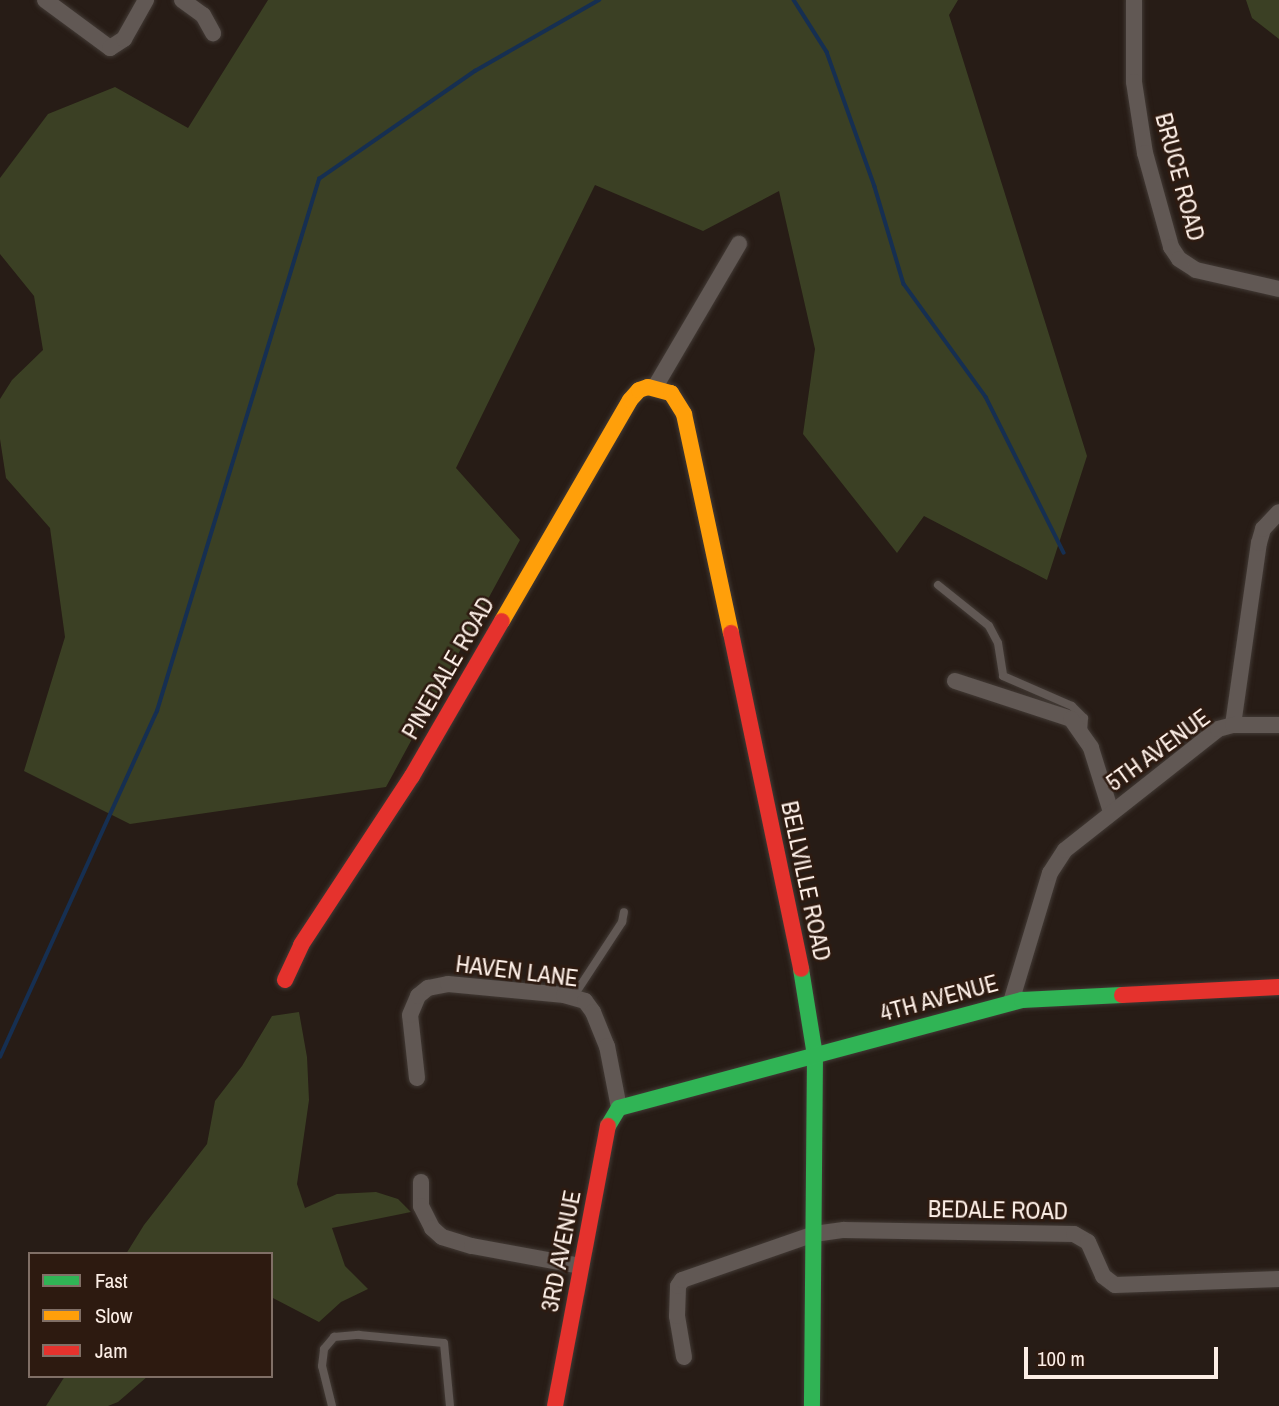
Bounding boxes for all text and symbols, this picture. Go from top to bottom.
street label: BRUCE ROAD [1149,110,1211,244]
street label: PINEDALE ROAD [396,592,500,744]
street label: 5TH AVENUE [1100,702,1216,798]
street label: BELLVILLE ROAD [775,798,837,964]
street label: HAVEN LANE [454,949,580,993]
street label: 4TH AVENUE [876,968,1002,1028]
street label: 3RD AVENUE [535,1187,587,1315]
street label: BEDALE ROAD [928,1194,1068,1226]
legend [28,1252,273,1378]
text: Fast [95,1266,128,1295]
text: Slow [95,1301,132,1330]
scale bar [1027,1332,1221,1376]
text: Jam [95,1336,128,1365]
text: 100 m [1037,1344,1085,1373]

